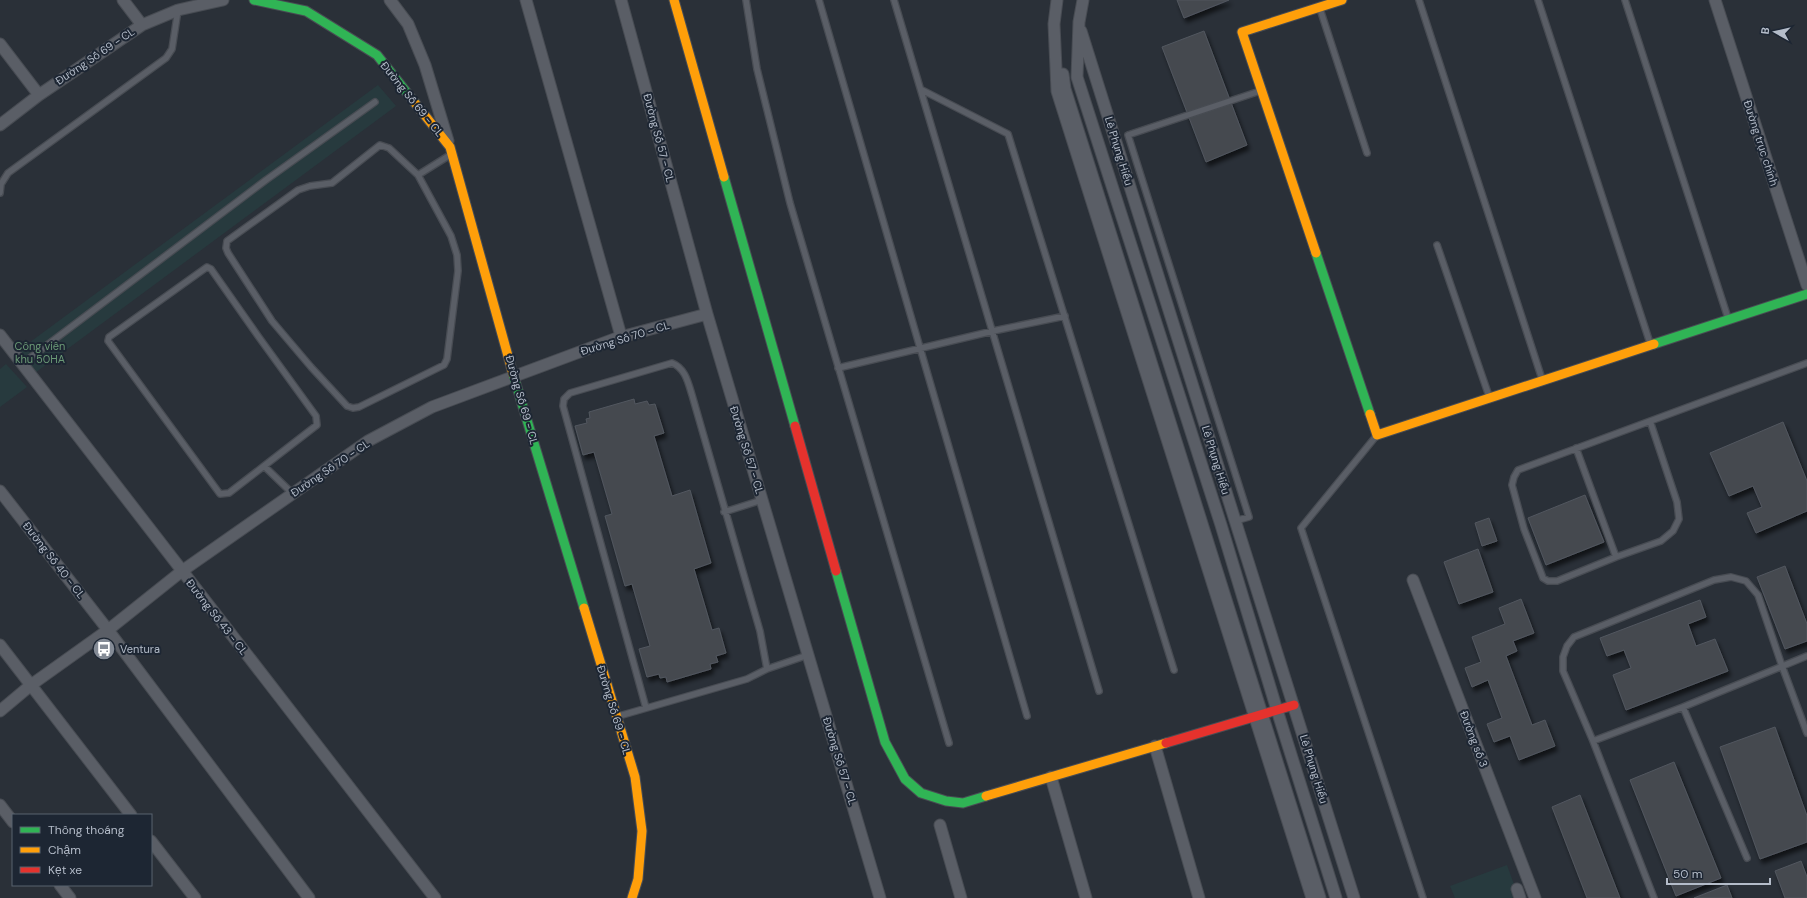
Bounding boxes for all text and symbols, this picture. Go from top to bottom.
north arrow [1755,12,1795,52]
street label: Đường Số 69 - CL [53,24,137,88]
text: B [1758,26,1773,35]
street label: Đường Số 69 - CL [377,59,447,140]
street label: Đường Số 57 - CL [640,92,678,184]
street label: Đường trục chính [1741,98,1781,188]
street label: Lê Phụng Hiểu [1102,115,1136,187]
street label: Đường Số 70 - CL [579,318,671,358]
park label: Công viên khu 50HA [15,339,65,366]
street label: Đường Số 69 - CL [502,354,542,447]
street label: Đường Số 57 - CL [727,404,767,496]
street label: Lê Phụng Hiểu [1199,424,1233,496]
street label: Đường Số 70 - CL [288,436,372,500]
street label: Đường Số 40 - CL [20,519,88,601]
street label: Đường Số 43 - CL [183,576,251,658]
bus stop icon: Ventura [91,636,117,662]
place label: Ventura [120,642,160,656]
street label: Đường Số 69 - CL [594,664,634,757]
street label: Đường số 3 [1457,709,1491,769]
street label: Đường Số 57 - CL [820,715,860,807]
street label: Lê Phụng Hiểu [1297,733,1331,805]
legend [12,814,152,886]
text: Thông thoáng [48,822,125,838]
text: Chậm [48,842,81,858]
scale bar [1667,860,1770,886]
text: Kẹt xe [48,862,82,878]
text: 50 m [1673,866,1702,882]

